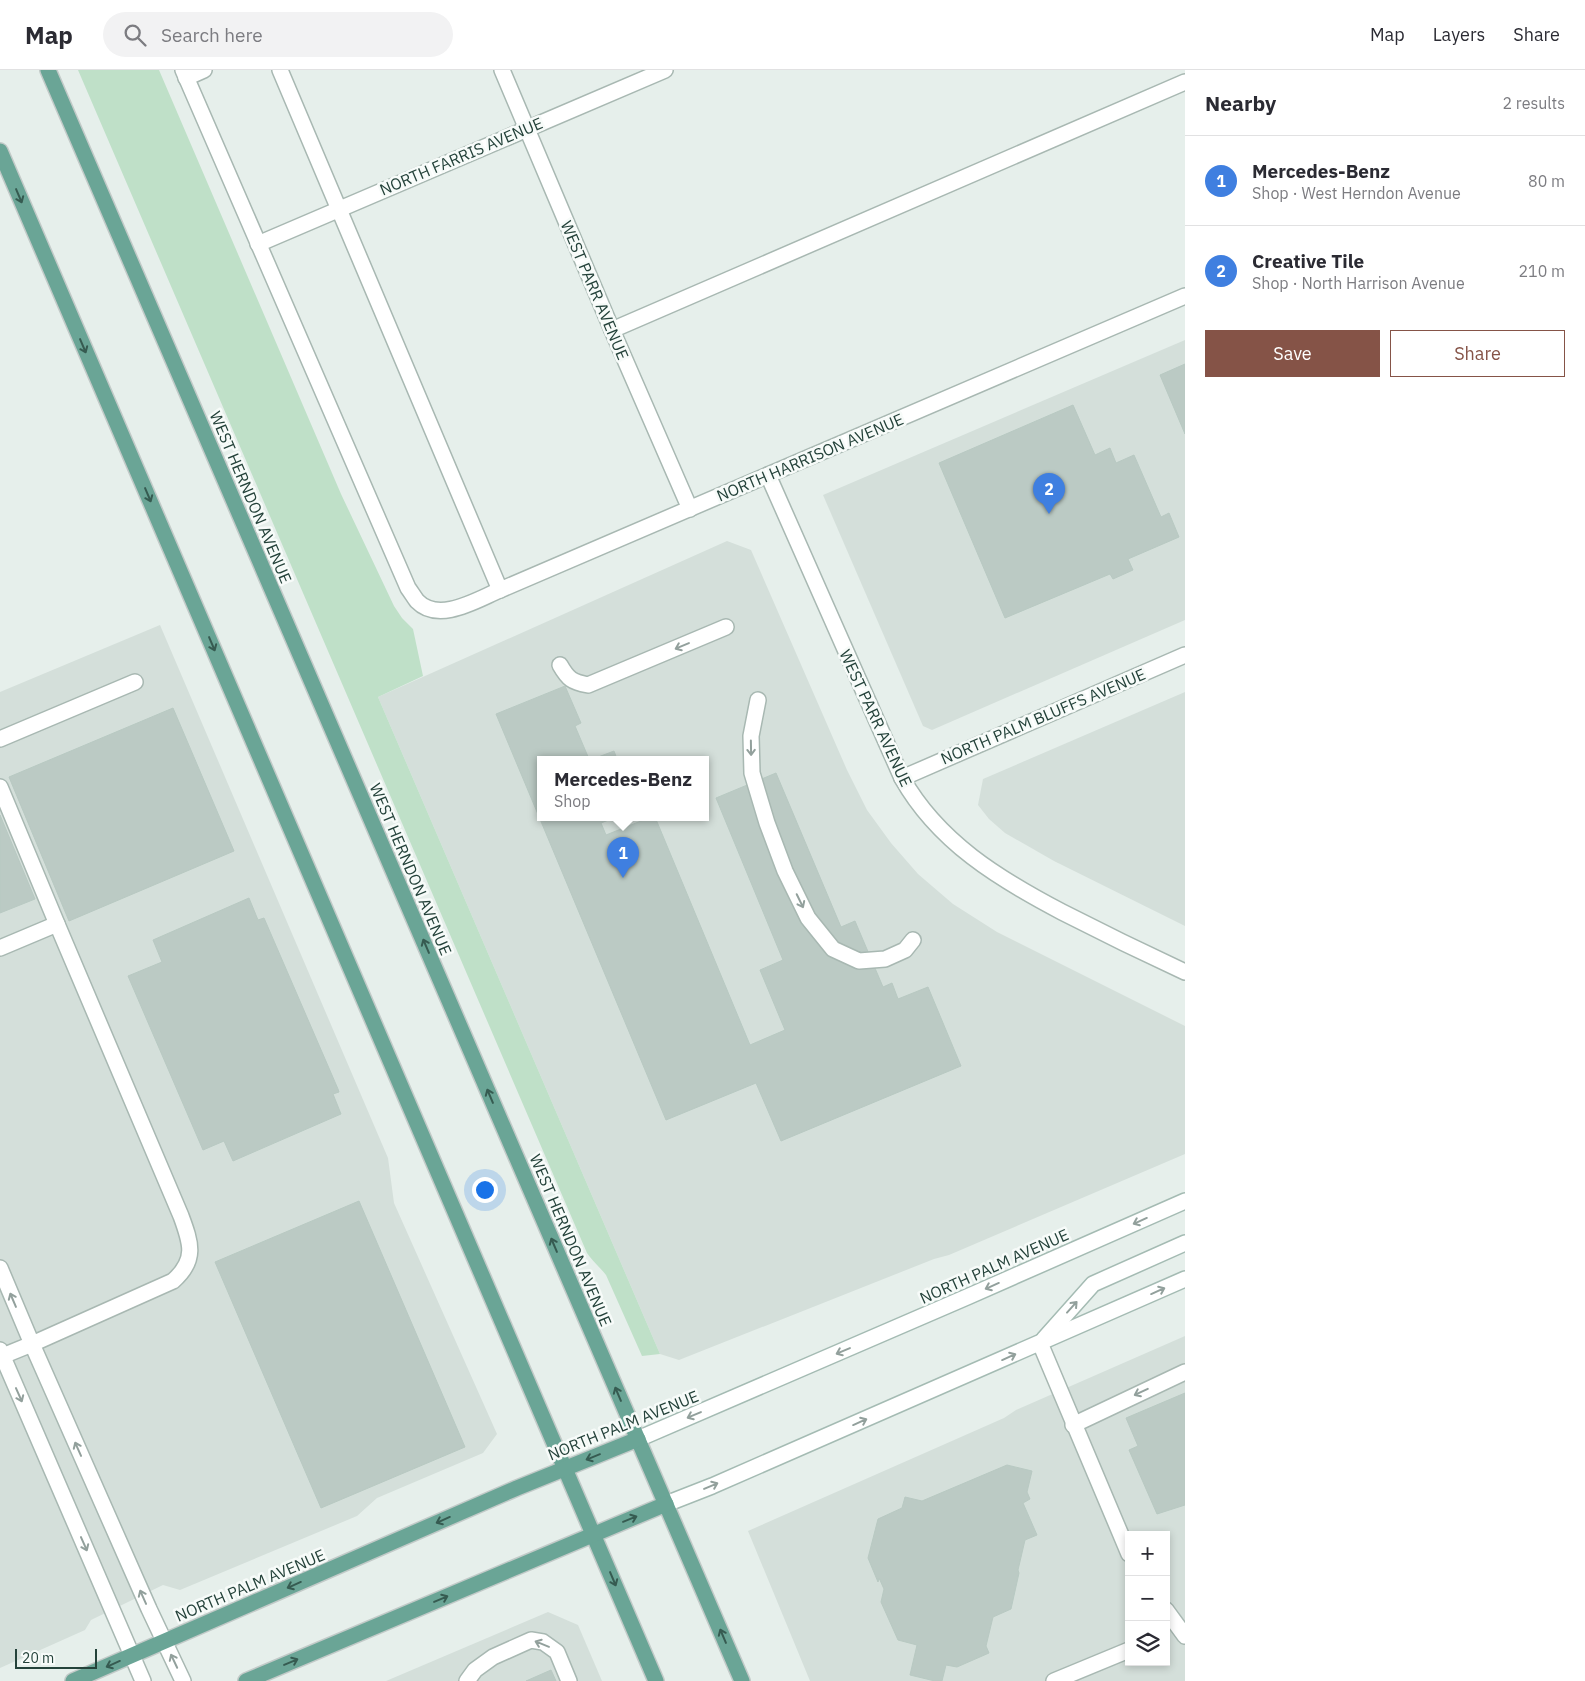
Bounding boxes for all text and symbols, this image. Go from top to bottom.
search box [103,12,453,57]
text: Map [25,19,73,51]
icon: search [121,21,149,49]
text: Search here [161,23,263,47]
text: Map [1370,23,1405,46]
text: Layers [1433,23,1485,46]
text: Share [1513,23,1560,46]
text: Nearby [1205,89,1276,117]
text: 2 results [1502,93,1565,113]
street label: NORTH FARRIS AVENUE [376,113,546,199]
text: Mercedes-Benz [1252,159,1390,183]
text: 1 [1216,171,1226,191]
text: 80 m [1528,171,1565,191]
text: Shop · West Herndon Avenue [1252,183,1461,203]
one-way arrow [15,188,25,203]
street label: WEST PARR AVENUE [557,217,633,363]
text: Creative Tile [1252,249,1364,273]
text: 2 [1216,261,1226,281]
text: 210 m [1518,261,1565,281]
text: Shop · North Harrison Avenue [1252,273,1465,293]
button: Save [1205,330,1380,377]
button: Share [1390,330,1565,377]
one-way arrow [79,338,89,353]
street label: WEST HERNDON AVENUE [206,408,296,586]
street label: NORTH HARRISON AVENUE [714,409,906,505]
pin: 2 [1033,473,1065,514]
one-way arrow [143,487,153,502]
one-way arrow [207,636,217,651]
one-way arrow [675,642,690,652]
street label: WEST PARR AVENUE [835,646,917,790]
street label: NORTH PALM BLUFFS AVENUE [937,664,1149,768]
one-way arrow [747,739,756,755]
popup [537,756,709,821]
text: Mercedes-Benz [554,767,692,791]
street label: WEST HERNDON AVENUE [366,780,456,958]
text: Shop [554,791,591,811]
pin: 1 [607,837,639,878]
one-way arrow [796,893,805,908]
one-way arrow [420,939,430,954]
one-way arrow [484,1089,494,1104]
street label: WEST HERNDON AVENUE [526,1151,616,1329]
your location [472,1177,498,1203]
one-way arrow [1133,1216,1148,1226]
street label: NORTH PALM AVENUE [916,1224,1072,1308]
one-way arrow [549,1238,559,1253]
one-way arrow [985,1282,1000,1292]
one-way arrow [1150,1286,1165,1296]
one-way arrow [8,1292,17,1307]
one-way arrow [1066,1301,1078,1314]
one-way arrow [836,1346,851,1356]
one-way arrow [1001,1351,1016,1361]
street label: NORTH PALM AVENUE [545,1386,701,1464]
one-way arrow [15,1387,25,1402]
one-way arrow [613,1387,623,1402]
one-way arrow [1134,1388,1149,1398]
one-way arrow [687,1411,702,1421]
one-way arrow [852,1416,867,1426]
one-way arrow [72,1442,82,1457]
one-way arrow [586,1453,601,1462]
one-way arrow [703,1481,718,1491]
one-way arrow [622,1514,637,1523]
one-way arrow [436,1516,451,1526]
map controls [1125,1531,1170,1666]
button: + [1125,1531,1170,1576]
one-way arrow [80,1536,90,1551]
street label: NORTH PALM AVENUE [172,1544,328,1626]
one-way arrow [608,1571,618,1586]
button: − [1125,1576,1170,1621]
one-way arrow [287,1581,302,1591]
one-way arrow [138,1590,148,1605]
one-way arrow [433,1594,448,1603]
button: layers [1125,1621,1170,1666]
one-way arrow [717,1629,727,1644]
one-way arrow [535,1639,550,1648]
scale bar [15,1646,98,1669]
text: 20 m [22,1649,54,1667]
one-way arrow [168,1654,178,1669]
one-way arrow [283,1657,298,1666]
one-way arrow [106,1659,121,1669]

